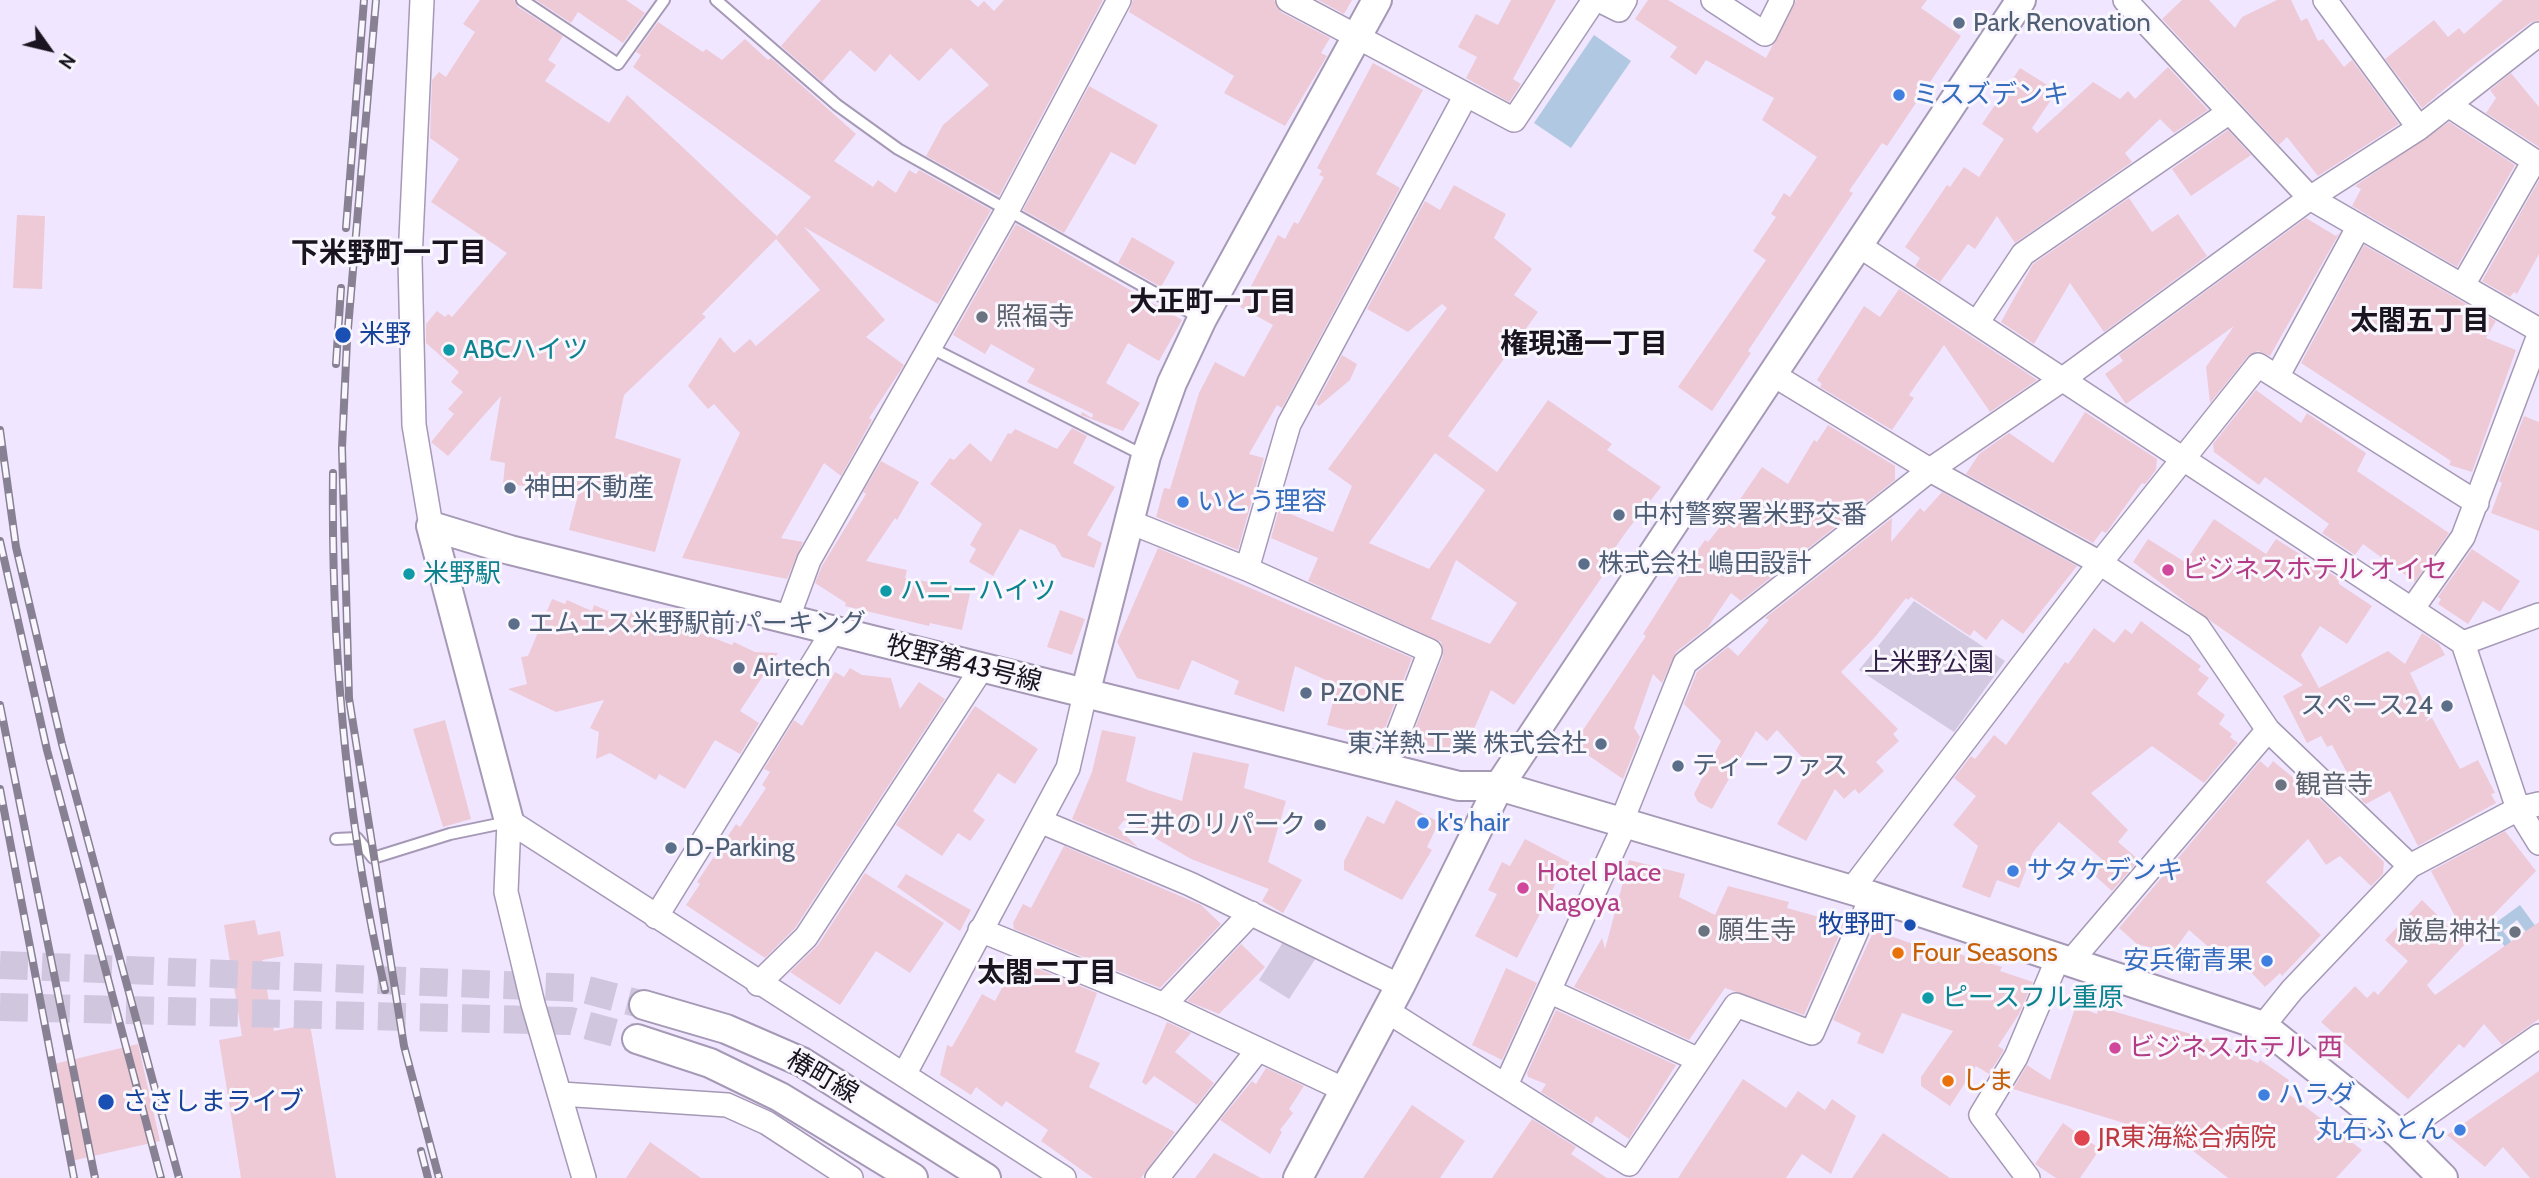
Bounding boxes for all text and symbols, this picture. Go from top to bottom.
place label: Park Renovation [1973,7,2151,39]
north arrow [14,14,84,84]
marker: Park Renovation [1951,15,1967,31]
text: N [54,49,80,73]
place label: ミスズデンキ [1913,79,2069,111]
marker: ミスズデンキ [1891,87,1907,103]
district label: 下米野町一丁目 [291,237,487,271]
district label: 大正町一丁目 [1129,286,1297,320]
place label: 照福寺 [996,301,1074,333]
district label: 太閤五丁目 [2350,305,2490,339]
marker: 照福寺 [974,309,990,325]
place label: 米野 [359,319,411,351]
marker: 米野 [333,325,353,345]
district label: 権現通一丁目 [1500,328,1668,362]
place label: ABCハイツ [463,334,589,366]
marker: ABCハイツ [441,342,457,358]
place label: 神田不動産 [524,472,654,504]
marker: 神田不動産 [502,480,518,496]
place label: いとう理容 [1197,486,1327,518]
marker: いとう理容 [1175,494,1191,510]
place label: 中村警察署米野交番 [1633,499,1867,531]
marker: 中村警察署米野交番 [1611,507,1627,523]
place label: 株式会社 嶋田設計 [1598,548,1812,580]
place label: ビジネスホテル オイセ [2182,554,2448,586]
marker: 株式会社 嶋田設計 [1576,556,1592,572]
place label: 米野駅 [423,558,501,590]
marker: ビジネスホテル オイセ [2160,562,2176,578]
marker: 米野駅 [401,566,417,582]
place label: ハニーハイツ [900,575,1056,607]
marker: ハニーハイツ [878,583,894,599]
place label: エムエス米野駅前パーキング [528,608,866,640]
marker: エムエス米野駅前パーキング [506,616,522,632]
street label: 牧野第43号線 [883,630,1045,698]
park label: 上米野公園 [1864,647,1994,679]
place label: Airtech [753,652,831,684]
marker: Airtech [731,660,747,676]
place label: P.ZONE [1320,677,1405,709]
marker: P.ZONE [1298,685,1314,701]
place label: スペース24 [2300,690,2433,722]
marker: スペース24 [2439,698,2455,714]
place label: 東洋熱工業 株式会社 [1347,728,1587,760]
marker: 東洋熱工業 株式会社 [1593,736,1609,752]
place label: ティーファス [1692,750,1848,782]
marker: ティーファス [1670,758,1686,774]
place label: 観音寺 [2295,769,2373,801]
marker: 観音寺 [2273,777,2289,793]
place label: k's hair [1437,807,1510,839]
place label: 三井のリパーク [1124,809,1306,841]
marker: k's hair [1415,815,1431,831]
marker: 三井のリパーク [1312,817,1328,833]
place label: D-Parking [685,832,795,864]
marker: D-Parking [663,840,679,856]
place label: サタケデンキ [2027,855,2183,887]
place label: Hotel Place Nagoya [1537,857,1661,918]
marker: サタケデンキ [2005,863,2021,879]
marker: Hotel Place Nagoya [1515,880,1531,896]
place label: 牧野町 [1818,909,1896,941]
place label: 願生寺 [1718,915,1796,947]
place label: 厳島神社 [2397,916,2501,948]
marker: 牧野町 [1902,917,1918,933]
marker: 願生寺 [1696,923,1712,939]
marker: 厳島神社 [2507,924,2523,940]
place label: Four Seasons [1912,937,2058,969]
marker: Four Seasons [1890,945,1906,961]
place label: 安兵衛青果 [2123,945,2253,977]
marker: 安兵衛青果 [2259,953,2275,969]
district label: 太閤二丁目 [977,957,1117,991]
place label: ピースフル重原 [1942,982,2124,1014]
marker: ピースフル重原 [1920,990,1936,1006]
place label: ビジネスホテル 西 [2129,1032,2343,1064]
marker: ビジネスホテル 西 [2107,1040,2123,1056]
street label: 椿町線 [780,1044,864,1110]
place label: しま [1962,1065,2014,1097]
marker: しま [1940,1073,1956,1089]
place label: ハラダ [2278,1079,2356,1111]
place label: ささしまライブ [122,1086,304,1118]
marker: ハラダ [2256,1087,2272,1103]
marker: ささしまライブ [96,1092,116,1112]
place label: 丸石ふとん [2316,1114,2446,1146]
place label: JR東海総合病院 [2098,1122,2276,1154]
marker: 丸石ふとん [2452,1122,2468,1138]
marker: JR東海総合病院 [2072,1128,2092,1148]

